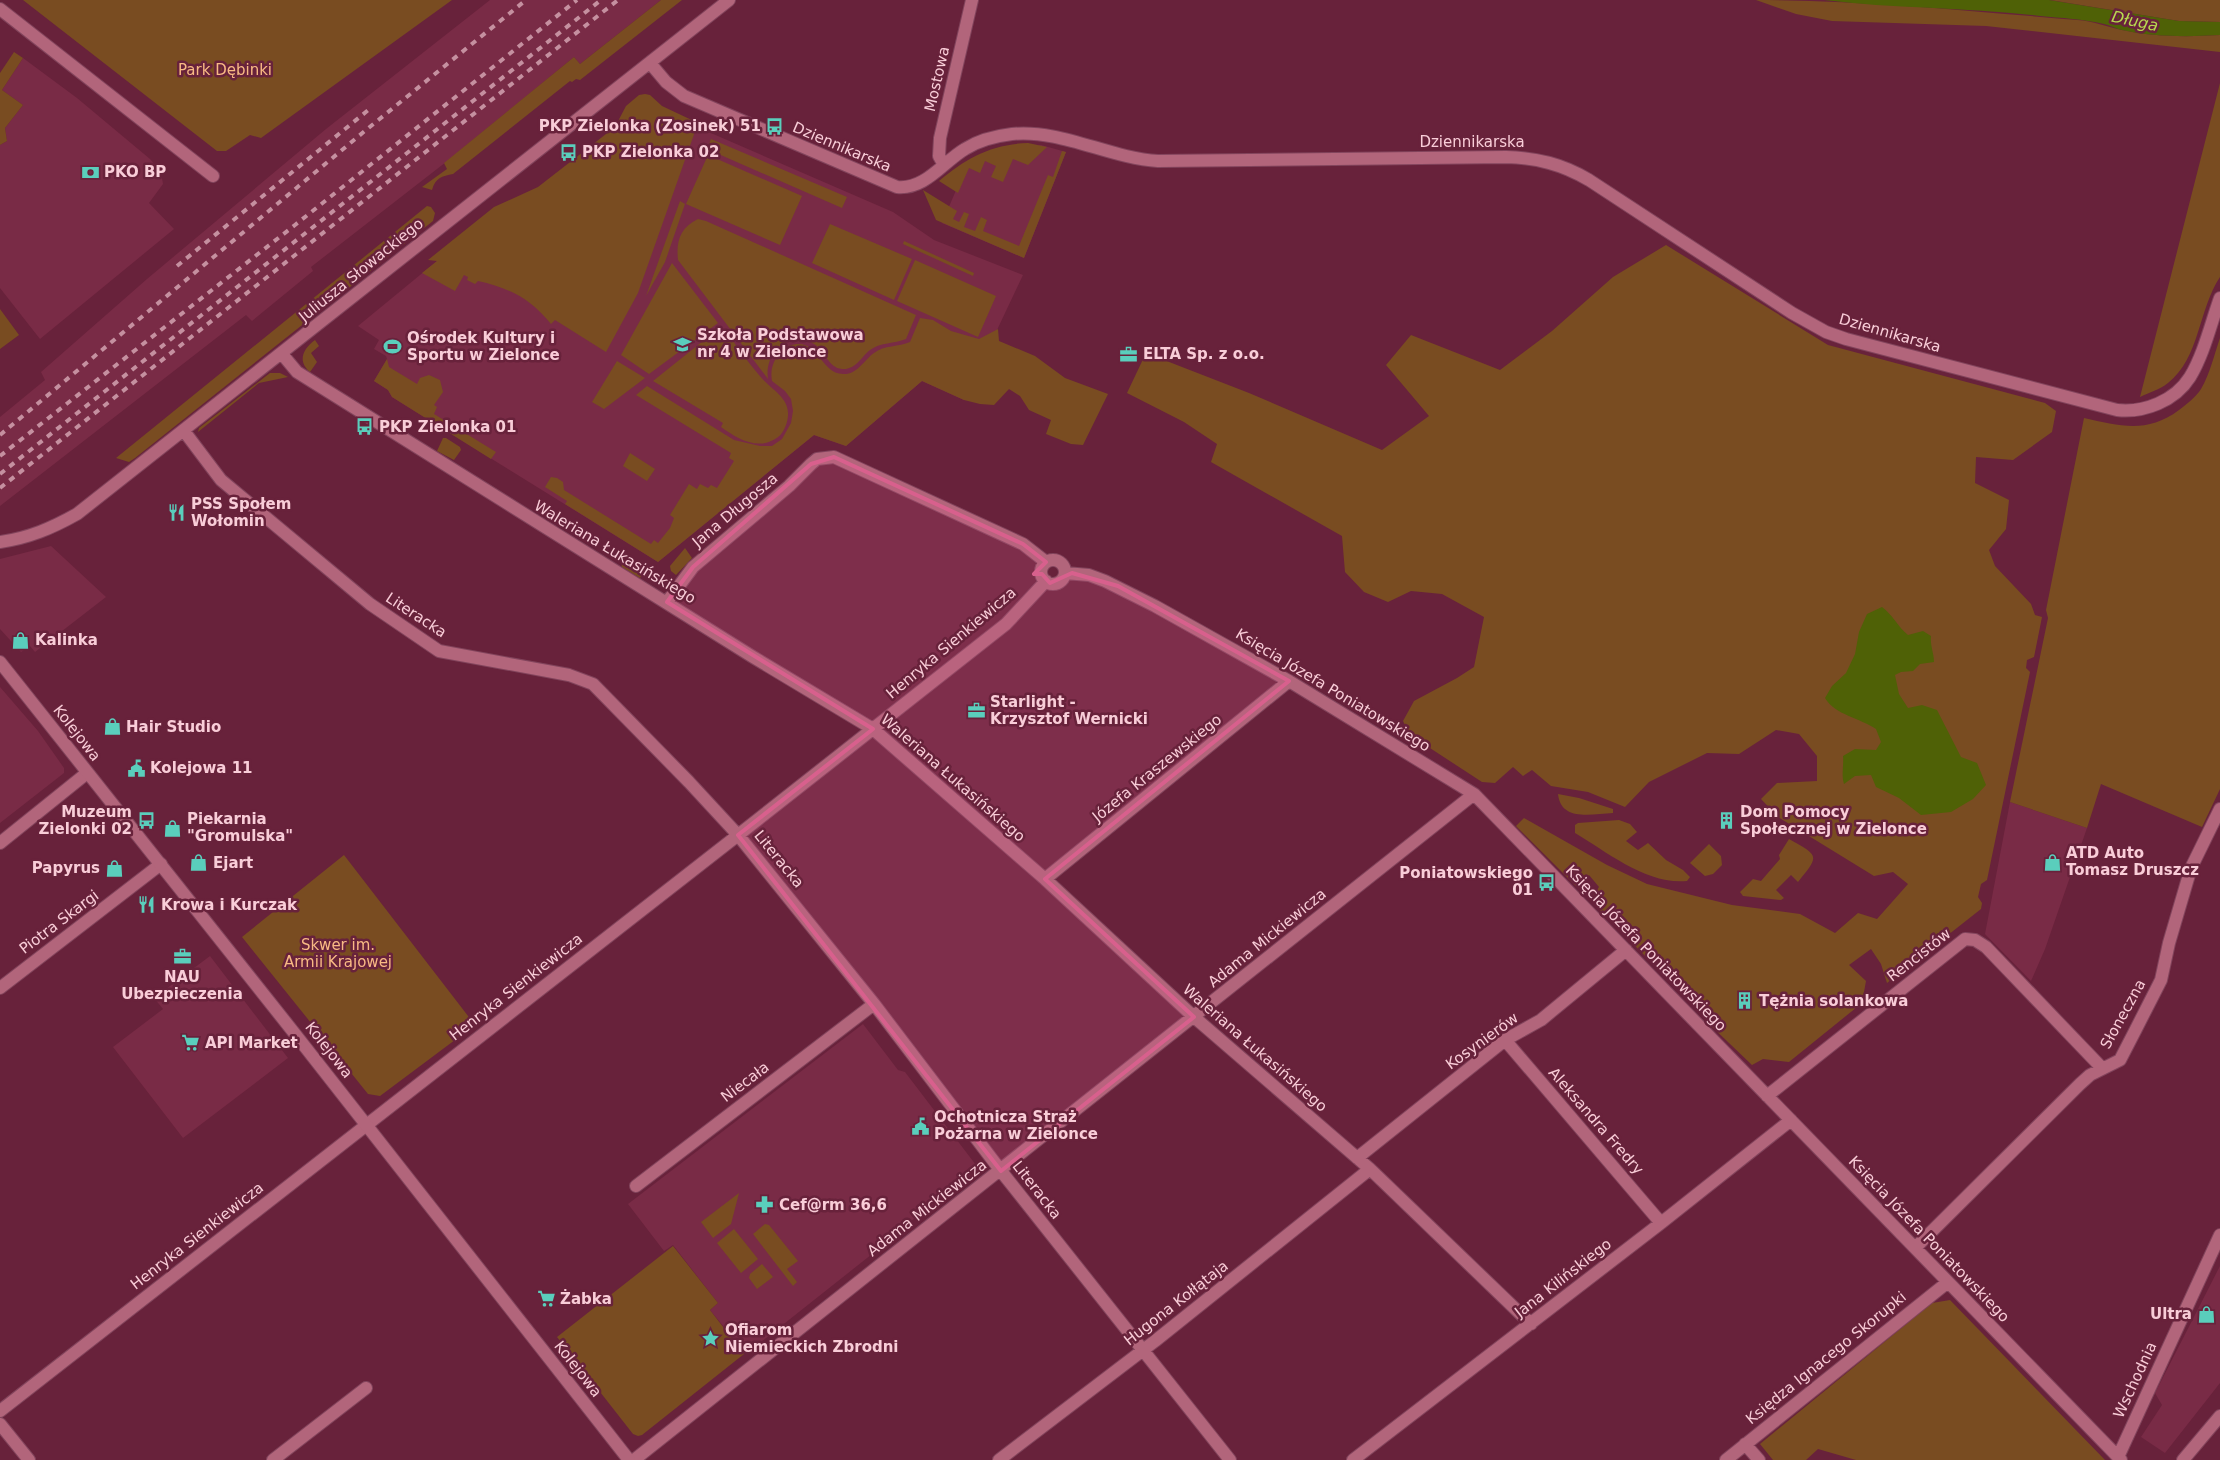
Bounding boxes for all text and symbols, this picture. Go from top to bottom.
water label: Długa [2110,7,2160,35]
street label: Mostowa [921,45,953,113]
park label: Park Dębinki [178,61,272,79]
bus stop icon: PKP Zielonka (Zosinek) 51 [765,116,785,136]
place label: PKP Zielonka (Zosinek) 51 [539,117,761,135]
street label: Dziennikarska [790,118,894,176]
street label: Dziennikarska [1419,133,1525,151]
bus stop icon: PKP Zielonka 02 [558,142,578,162]
place label: PKP Zielonka 02 [582,143,719,161]
bank icon: PKO BP [80,162,100,182]
place label: PKO BP [104,163,166,181]
street label: Juliusza Słowackiego [294,214,427,326]
street label: Dziennikarska [1837,310,1943,356]
place label: Szkoła Podstawowa nr 4 w Zielonce [697,326,864,361]
place label: Ośrodek Kultury i Sportu w Zielonce [407,329,560,364]
school or university icon: Szkoła Podstawowa nr 4 w Zielonce [673,334,693,354]
sports icon: Ośrodek Kultury i Sportu w Zielonce [383,337,403,357]
office icon: ELTA Sp. z o.o. [1119,344,1139,364]
place label: ELTA Sp. z o.o. [1143,345,1265,363]
bus stop icon: PKP Zielonka 01 [355,417,375,437]
place label: PKP Zielonka 01 [379,418,516,436]
street label: Jana Długosza [688,469,781,552]
place label: PSS Społem Wołomin [191,495,291,530]
street label: Waleriana Łukasińskiego [531,497,699,607]
restaurant icon: PSS Społem Wołomin [167,503,187,523]
street label: Henryka Sienkiewicza [883,583,1019,703]
street label: Literacka [382,589,450,641]
street label: Księcia Józefa Poniatowskiego [1232,625,1434,755]
shop icon: Kalinka [11,630,31,650]
place label: Kalinka [35,631,98,649]
place label: Starlight - Krzysztof Wernicki [990,693,1148,728]
street label: Kolejowa [49,701,105,765]
office icon: Starlight - Krzysztof Wernicki [966,701,986,721]
street label: Waleriana Łukasińskiego [877,710,1029,846]
street label: Józefa Kraszewskiego [1088,710,1225,826]
shop icon: Hair Studio [102,717,122,737]
place label: Hair Studio [126,718,221,736]
public building icon: Kolejowa 11 [126,758,146,778]
place label: Kolejowa 11 [150,759,253,777]
place label: Muzeum Zielonki 02 [38,803,132,838]
place label: Dom Pomocy Społecznej w Zielonce [1740,803,1927,838]
place label: Piekarnia "Gromulska" [187,810,293,845]
bus stop icon: Muzeum Zielonki 02 [136,811,156,831]
building icon: Dom Pomocy Społecznej w Zielonce [1716,811,1736,831]
shop icon: Piekarnia "Gromulska" [163,818,183,838]
street label: Literacka [750,827,808,891]
place label: ATD Auto Tomasz Druszcz [2066,844,2199,879]
shop icon: ATD Auto Tomasz Druszcz [2042,852,2062,872]
shop icon: Ejart [189,853,209,873]
place label: Ejart [213,854,253,872]
shop icon: Papyrus [104,858,124,878]
place label: Papyrus [32,859,100,877]
street label: Księcia Józefa Poniatowskiego [1562,861,1730,1035]
place label: Poniatowskiego 01 [1399,864,1533,899]
bus stop icon: Poniatowskiego 01 [1537,872,1557,892]
street label: Adama Mickiewicza [1204,885,1330,991]
street label: Piotra Skargi [16,886,102,958]
restaurant icon: Krowa i Kurczak [137,895,157,915]
place label: Krowa i Kurczak [161,896,298,914]
street label: Rencistów [1883,924,1955,986]
street label: Henryka Sienkiewicza [446,930,586,1044]
park label: Skwer im. Armii Krajowej [284,936,392,971]
office icon: NAU Ubezpieczenia [172,946,192,966]
place label: NAU Ubezpieczenia [121,968,243,1003]
street label: Słoneczna [2097,976,2149,1052]
street label: Waleriana Łukasińskiego [1179,980,1331,1116]
building icon: Tężnia solankowa [1735,991,1755,1011]
place label: Tężnia solankowa [1759,992,1908,1010]
street label: Kosynierów [1442,1009,1522,1073]
street label: Kolejowa [301,1018,357,1082]
supermarket icon: API Market [181,1033,201,1053]
place label: API Market [205,1034,298,1052]
street label: Niecała [717,1058,773,1106]
street label: Aleksandra Fredry [1545,1064,1647,1178]
place label: Ochotnicza Straż Pożarna w Zielonce [934,1108,1098,1143]
public building icon: Ochotnicza Straż Pożarna w Zielonce [910,1116,930,1136]
street label: Księcia Józefa Poniatowskiego [1845,1152,2013,1326]
street label: Adama Mickiewicza [864,1156,990,1260]
street label: Literacka [1009,1157,1065,1223]
street label: Henryka Sienkiewicza [127,1179,267,1293]
pharmacy icon: Cef@rm 36,6 [755,1195,775,1215]
place label: Cef@rm 36,6 [779,1196,887,1214]
street label: Jana Kilińskiego [1510,1235,1615,1322]
street label: Hugona Kołłątaja [1120,1257,1232,1349]
street label: Księdza Ignacego Skorupki [1742,1288,1910,1428]
supermarket icon: Żabka [536,1289,556,1309]
place label: Żabka [560,1289,612,1308]
shop icon: Ultra [2196,1304,2216,1324]
place label: Ultra [2150,1305,2192,1323]
place label: Ofiarom Niemieckich Zbrodni [725,1321,899,1356]
place icon: Ofiarom Niemieckich Zbrodni [701,1329,721,1349]
street label: Kolejowa [550,1337,606,1401]
street label: Wschodnia [2110,1339,2160,1421]

